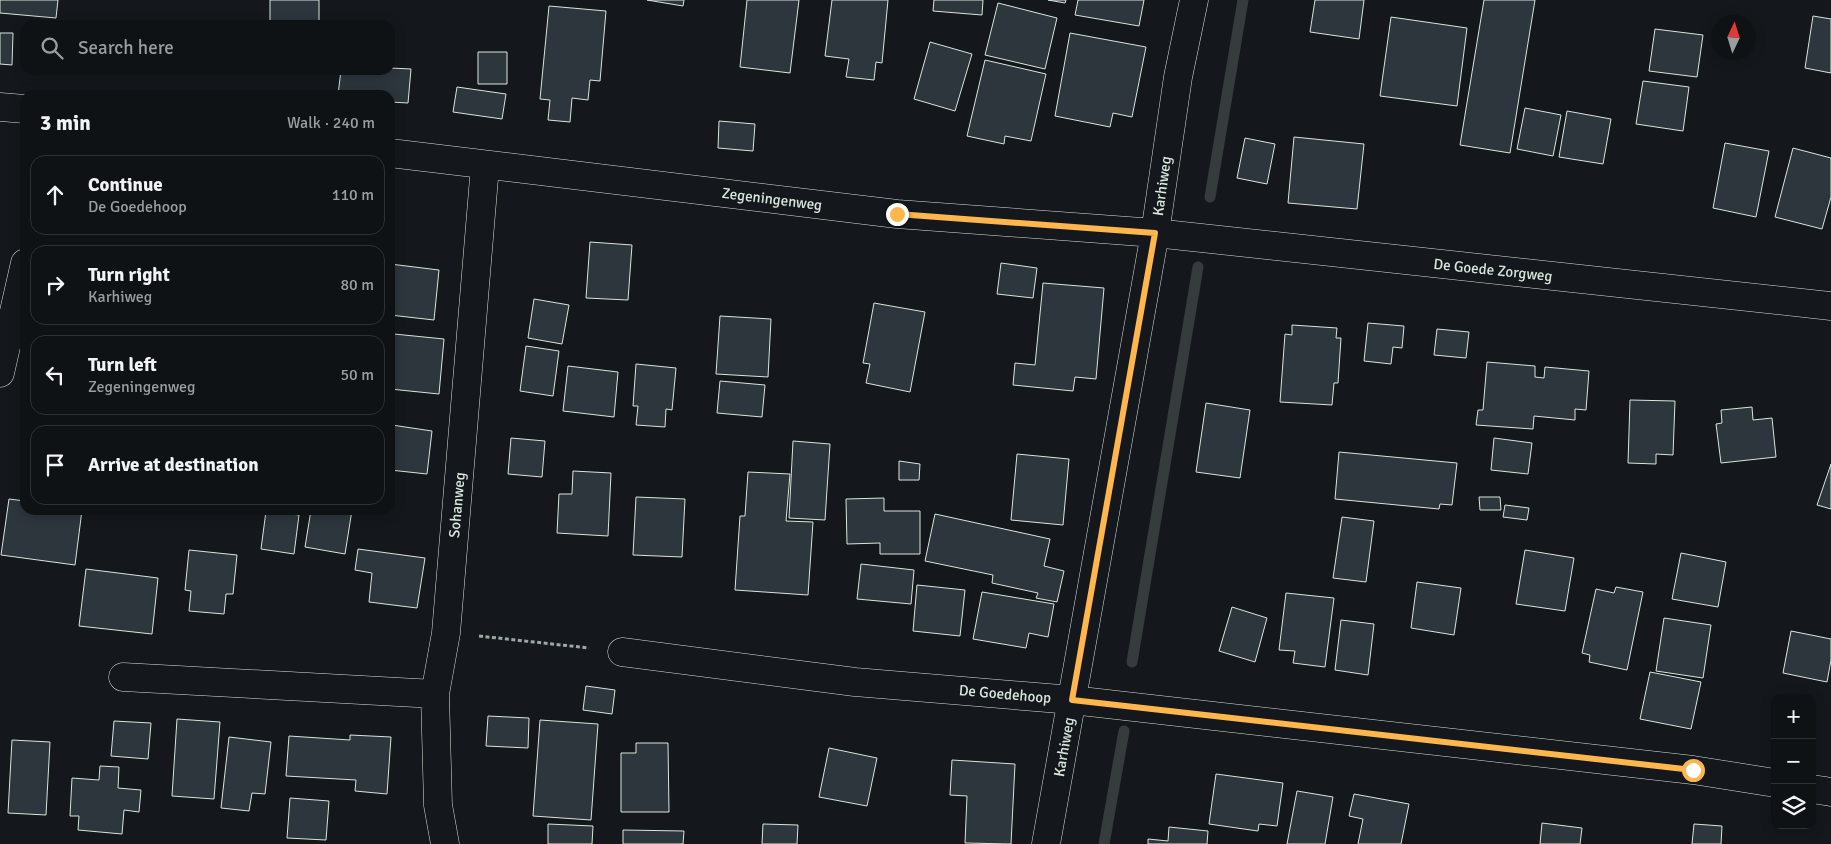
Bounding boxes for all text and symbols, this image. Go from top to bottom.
north arrow [1711,15,1756,60]
search box [20,20,395,75]
icon: search [38,34,66,62]
text: Search here [78,36,174,60]
text: 3 min [40,110,91,136]
text: Walk · 240 m [287,113,375,133]
street label: Karhiweg [1149,155,1175,217]
text: Continue [88,173,163,197]
icon: ahead [41,181,69,209]
street label: Zegeningenweg [721,184,823,214]
text: 110 m [332,185,374,205]
text: De Goedehoop [88,197,187,217]
route end [886,203,909,226]
street label: De Goede Zorgweg [1433,255,1553,285]
text: Turn right [88,263,170,287]
icon: right [41,271,69,299]
text: 80 m [340,275,374,295]
text: Karhiweg [88,287,152,307]
text: Turn left [88,353,157,377]
icon: left [41,361,69,389]
text: 50 m [340,365,374,385]
text: Zegeningenweg [88,377,196,397]
icon: arrive [41,451,69,479]
text: Arrive at destination [88,453,259,477]
street label: Sohanweg [445,471,469,539]
street label: De Goedehoop [958,681,1052,707]
map controls [1771,694,1816,829]
button: + [1771,694,1816,739]
street label: Karhiweg [1050,716,1078,778]
button: − [1771,739,1816,784]
route start [1682,759,1705,782]
button: layers [1771,784,1816,829]

